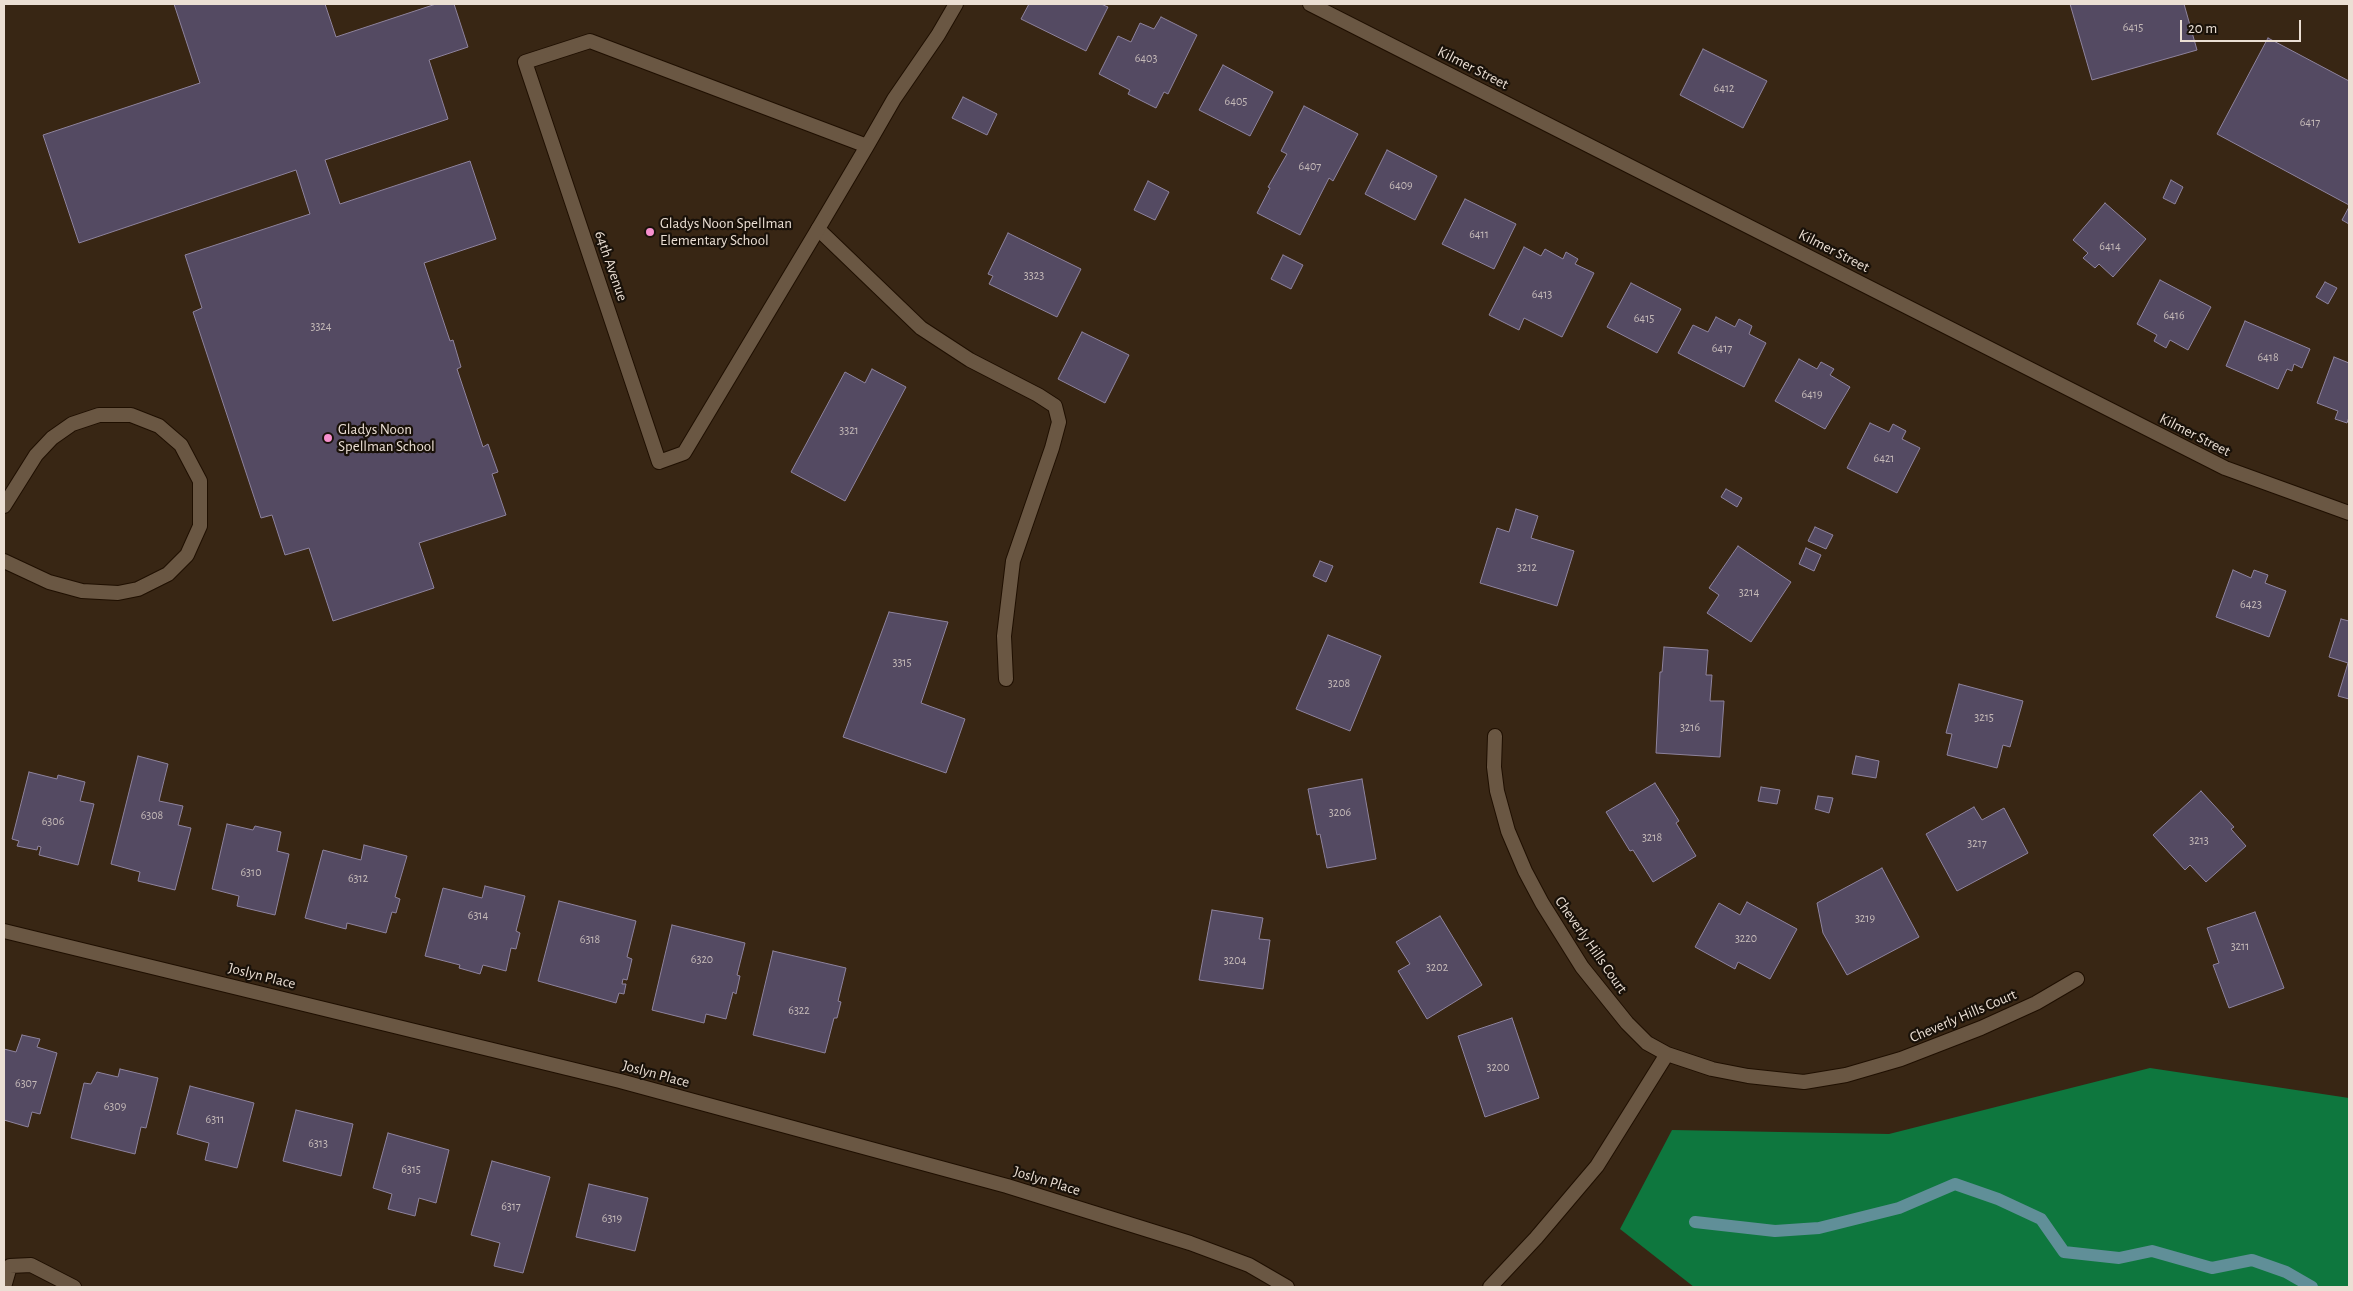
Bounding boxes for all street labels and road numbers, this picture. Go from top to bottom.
street label: Kilmer Street [1435,42,1511,94]
street label: Kilmer Street [1796,225,1872,277]
street label: 64th Avenue [591,229,631,303]
street label: Kilmer Street [2157,409,2233,461]
street label: Cheverly Hills Court [1551,893,1631,997]
street label: Joslyn Place [227,959,297,993]
street label: Cheverly Hills Court [1907,985,2019,1047]
street label: Joslyn Place [620,1056,692,1092]
street label: Joslyn Place [1012,1162,1082,1200]

